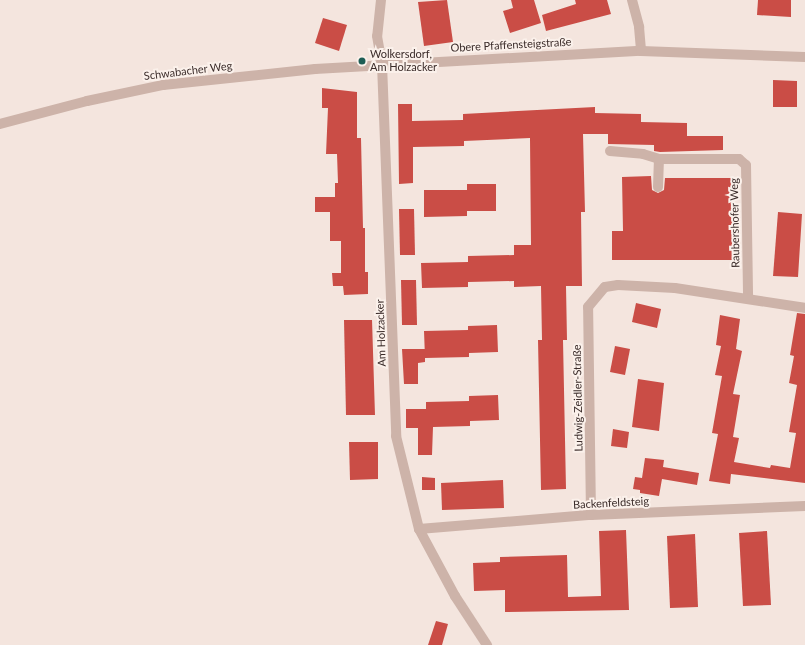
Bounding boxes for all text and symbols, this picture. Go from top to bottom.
street label: Obere Pfaffensteigstraße [450,35,572,55]
place label: Wolkersdorf, Am Holzacker [370,48,437,74]
marker: Wolkersdorf, Am Holzacker [357,56,367,66]
street label: Schwabacher Weg [143,59,233,83]
street label: Raubershofer Weg [728,178,742,268]
street label: Am Holzacker [373,299,389,367]
street label: Ludwig-Zeidler-Straße [570,344,586,452]
street label: Backenfeldsteig [573,494,649,512]

